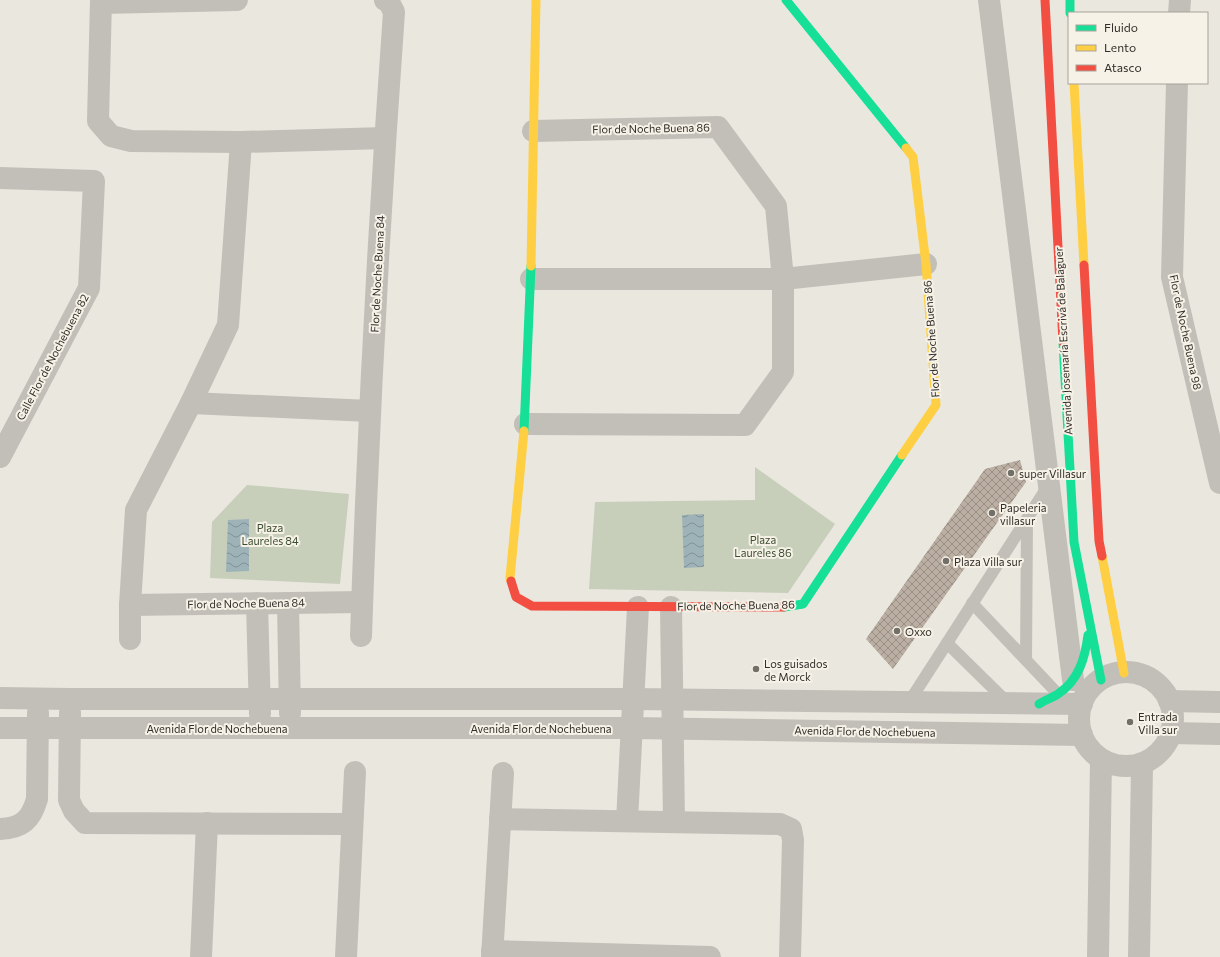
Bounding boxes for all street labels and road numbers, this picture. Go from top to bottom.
street label: Flor de Noche Buena 86 [592,120,710,136]
street label: Flor de Noche Buena 84 [367,215,387,333]
street label: Avenida Josemaría Escrivá de Balaguer [1052,246,1075,435]
street label: Flor de Noche Buena 98 [1167,273,1205,391]
street label: Flor de Noche Buena 86 [920,280,942,398]
street label: Calle Flor de Nochebuena 82 [13,292,91,422]
street label: Flor de Noche Buena 84 [187,595,305,611]
street label: Flor de Noche Buena 86 [677,597,795,613]
street label: Avenida Flor de Nochebuena [146,722,288,735]
street label: Avenida Flor de Nochebuena [470,722,612,735]
street label: Avenida Flor de Nochebuena [794,723,936,739]

